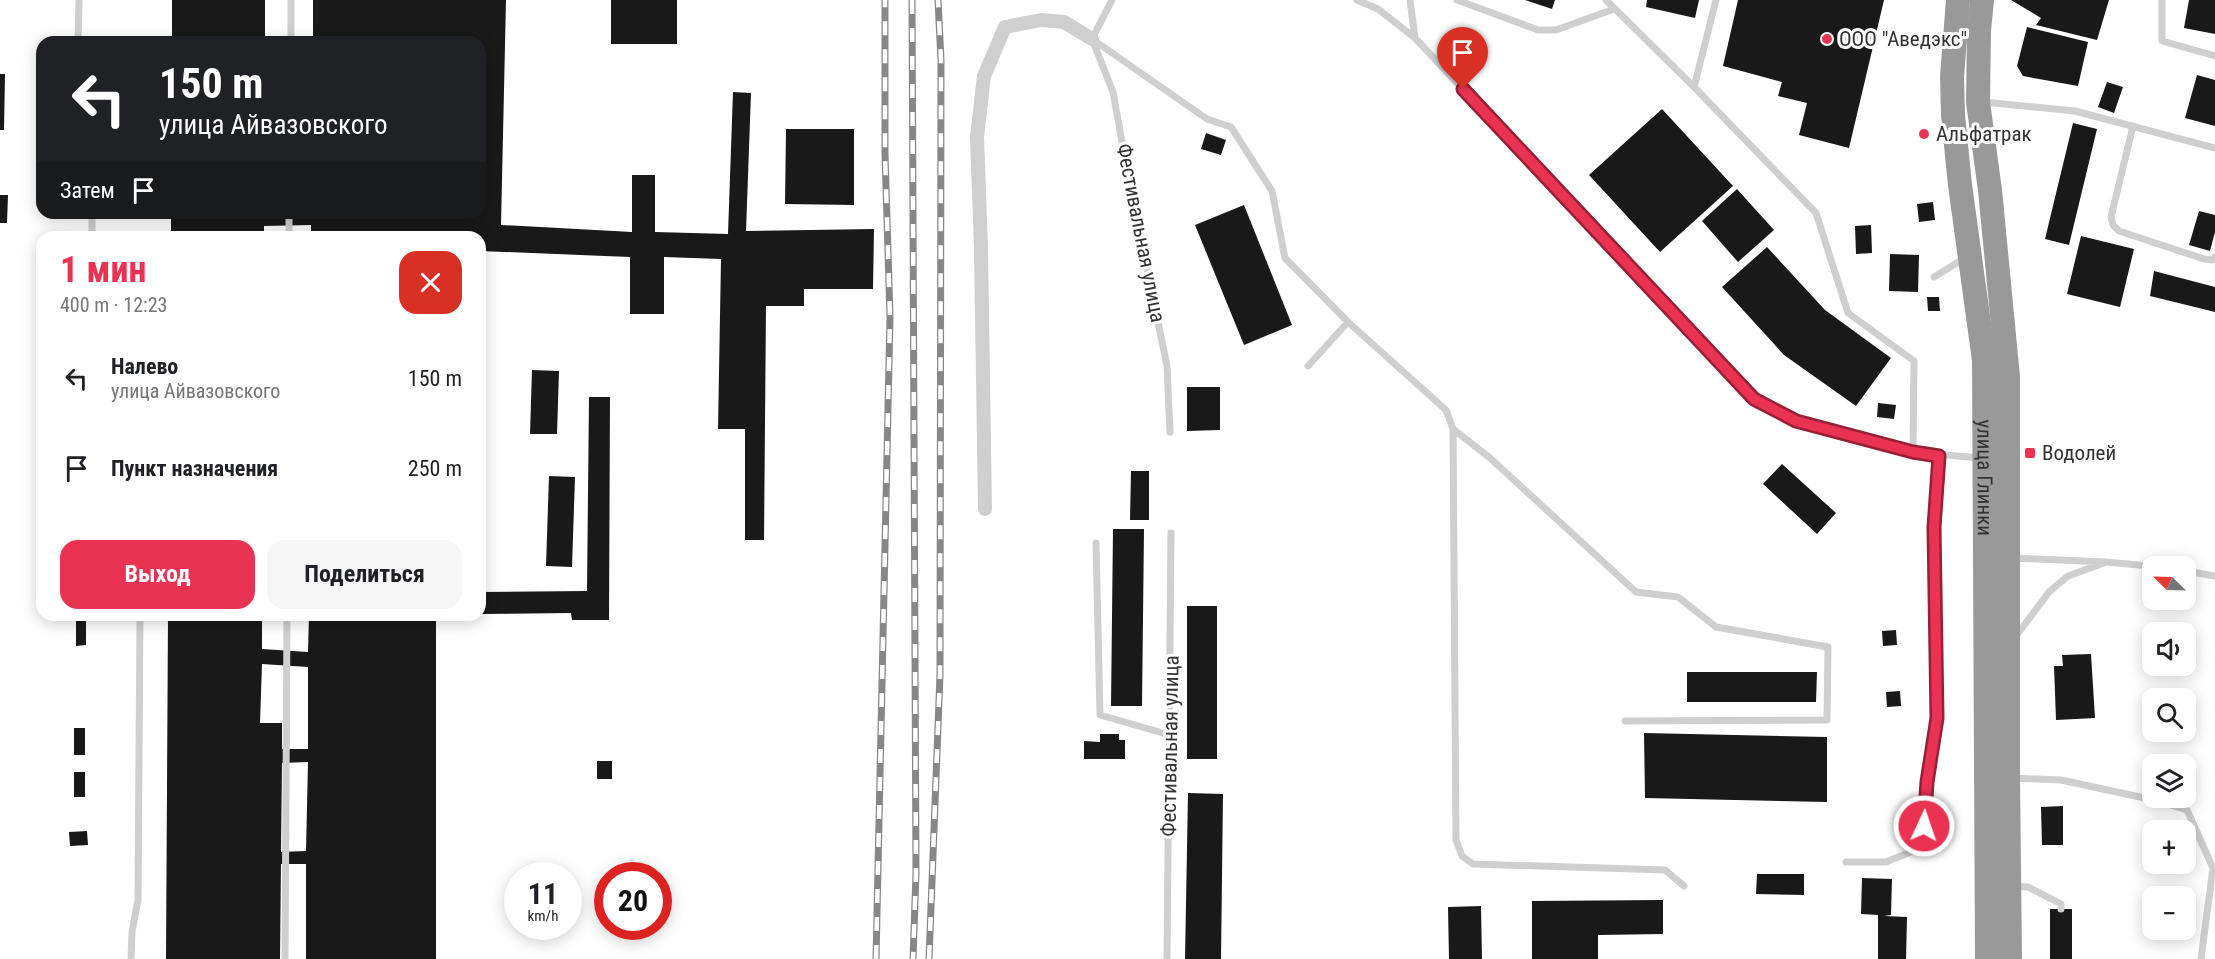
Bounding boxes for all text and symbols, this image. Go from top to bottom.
pin [1437,27,1488,89]
place label: ООО "Аведэкс" [1839,27,1967,51]
marker: ООО "Аведэкс" [1820,32,1834,46]
icon: arrive [1446,36,1479,69]
text: 150 m [159,59,264,108]
icon: left [60,60,138,138]
text: улица Айвазовского [159,109,388,141]
place label: Альфатрак [1936,122,2032,146]
marker: Альфатрак [1917,127,1931,141]
street label: Фестивальная улица [1112,142,1170,324]
icon: arrive [127,174,160,207]
text: Затем [60,178,115,203]
text: 1 мин [60,249,146,291]
button: close [399,251,462,314]
text: 400 m · 12:23 [60,293,167,317]
text: Налево [111,354,178,379]
icon: left [60,362,93,395]
text: 150 m [408,366,462,391]
text: улица Айвазовского [111,379,280,403]
street label: улица Глинки [1972,420,1997,536]
place label: Водолей [2042,441,2116,465]
marker: Водолей [2023,446,2037,460]
icon: arrive [60,452,93,485]
text: Пункт назначения [111,456,278,481]
text: 250 m [408,456,462,481]
button: Выход [60,540,255,609]
button: Поделиться [267,540,462,609]
north arrow [2142,556,2196,610]
map controls [2142,556,2196,940]
button: sound [2142,622,2196,676]
street label: Фестивальная улица [1156,655,1184,837]
button: search [2142,688,2196,742]
button: layers [2142,754,2196,808]
position arrow [1892,794,1956,858]
button: + [2142,820,2196,874]
speed limit sign: 20 [594,862,672,940]
text: 11 [528,876,558,911]
button: − [2142,886,2196,940]
text: km/h [528,907,558,925]

